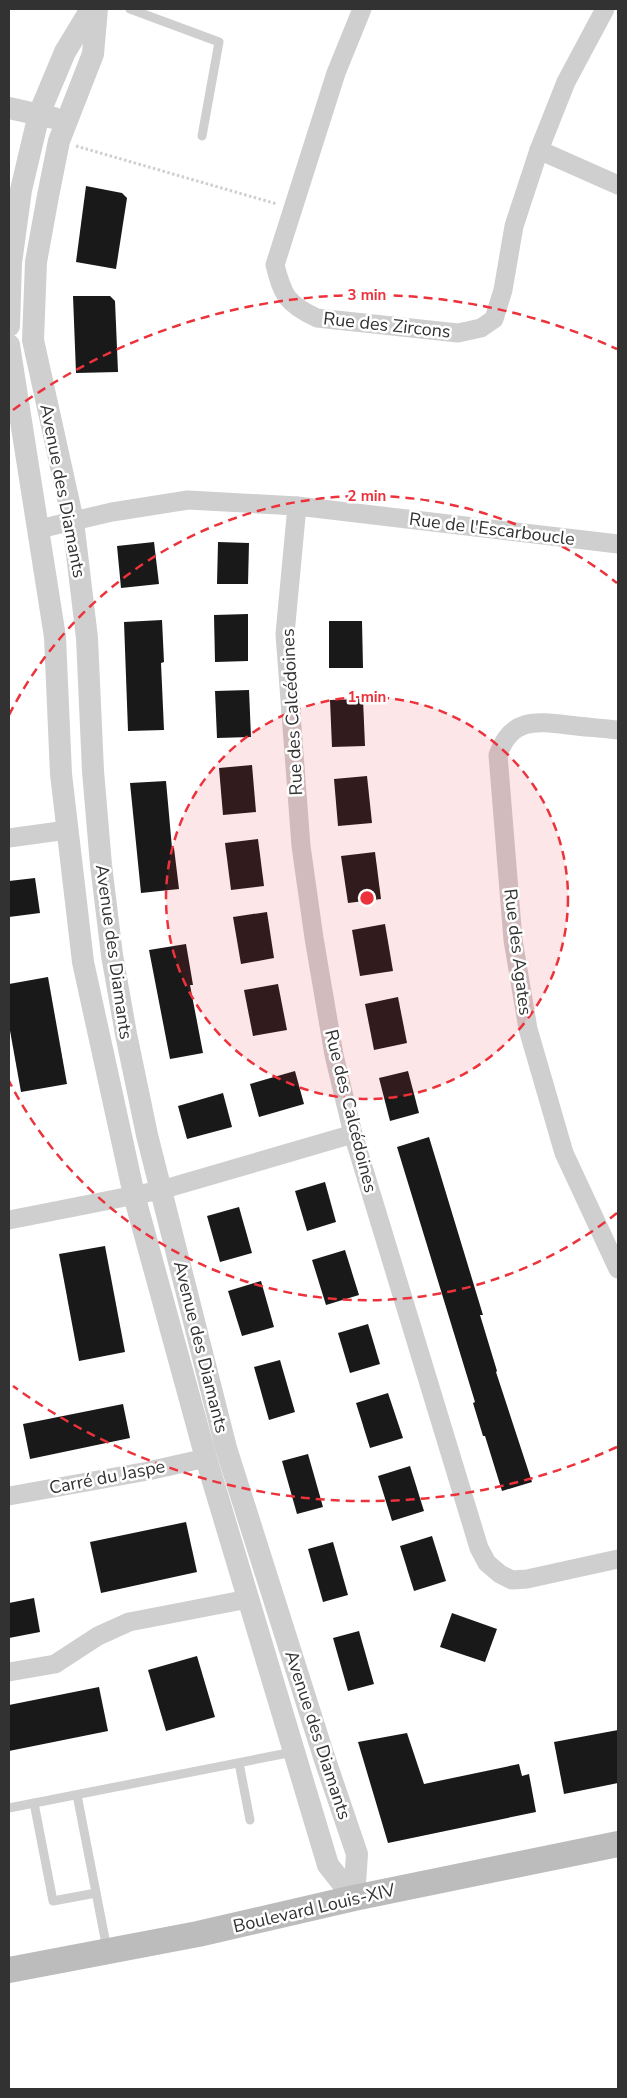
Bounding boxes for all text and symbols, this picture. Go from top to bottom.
text: 3 min [348,285,386,305]
street label: Rue des Zircons [322,306,452,344]
street label: Avenue des Diamants [34,402,92,580]
text: 2 min [348,486,386,506]
street label: Rue de l'Escarboucle [408,507,576,551]
street label: Rue des Calcédoines [276,628,308,796]
text: 1 min [348,687,386,707]
street label: Avenue des Diamants [90,863,138,1041]
street label: Rue des Agates [498,887,538,1017]
centre of rings [358,889,376,907]
street label: Rue des Calcédoines [319,1027,383,1195]
street label: Avenue des Diamants [168,1258,234,1436]
street label: Carré du Jaspe [47,1454,167,1500]
street label: Avenue des Diamants [279,1647,357,1823]
street label: Boulevard Louis-XIV [231,1878,398,1938]

